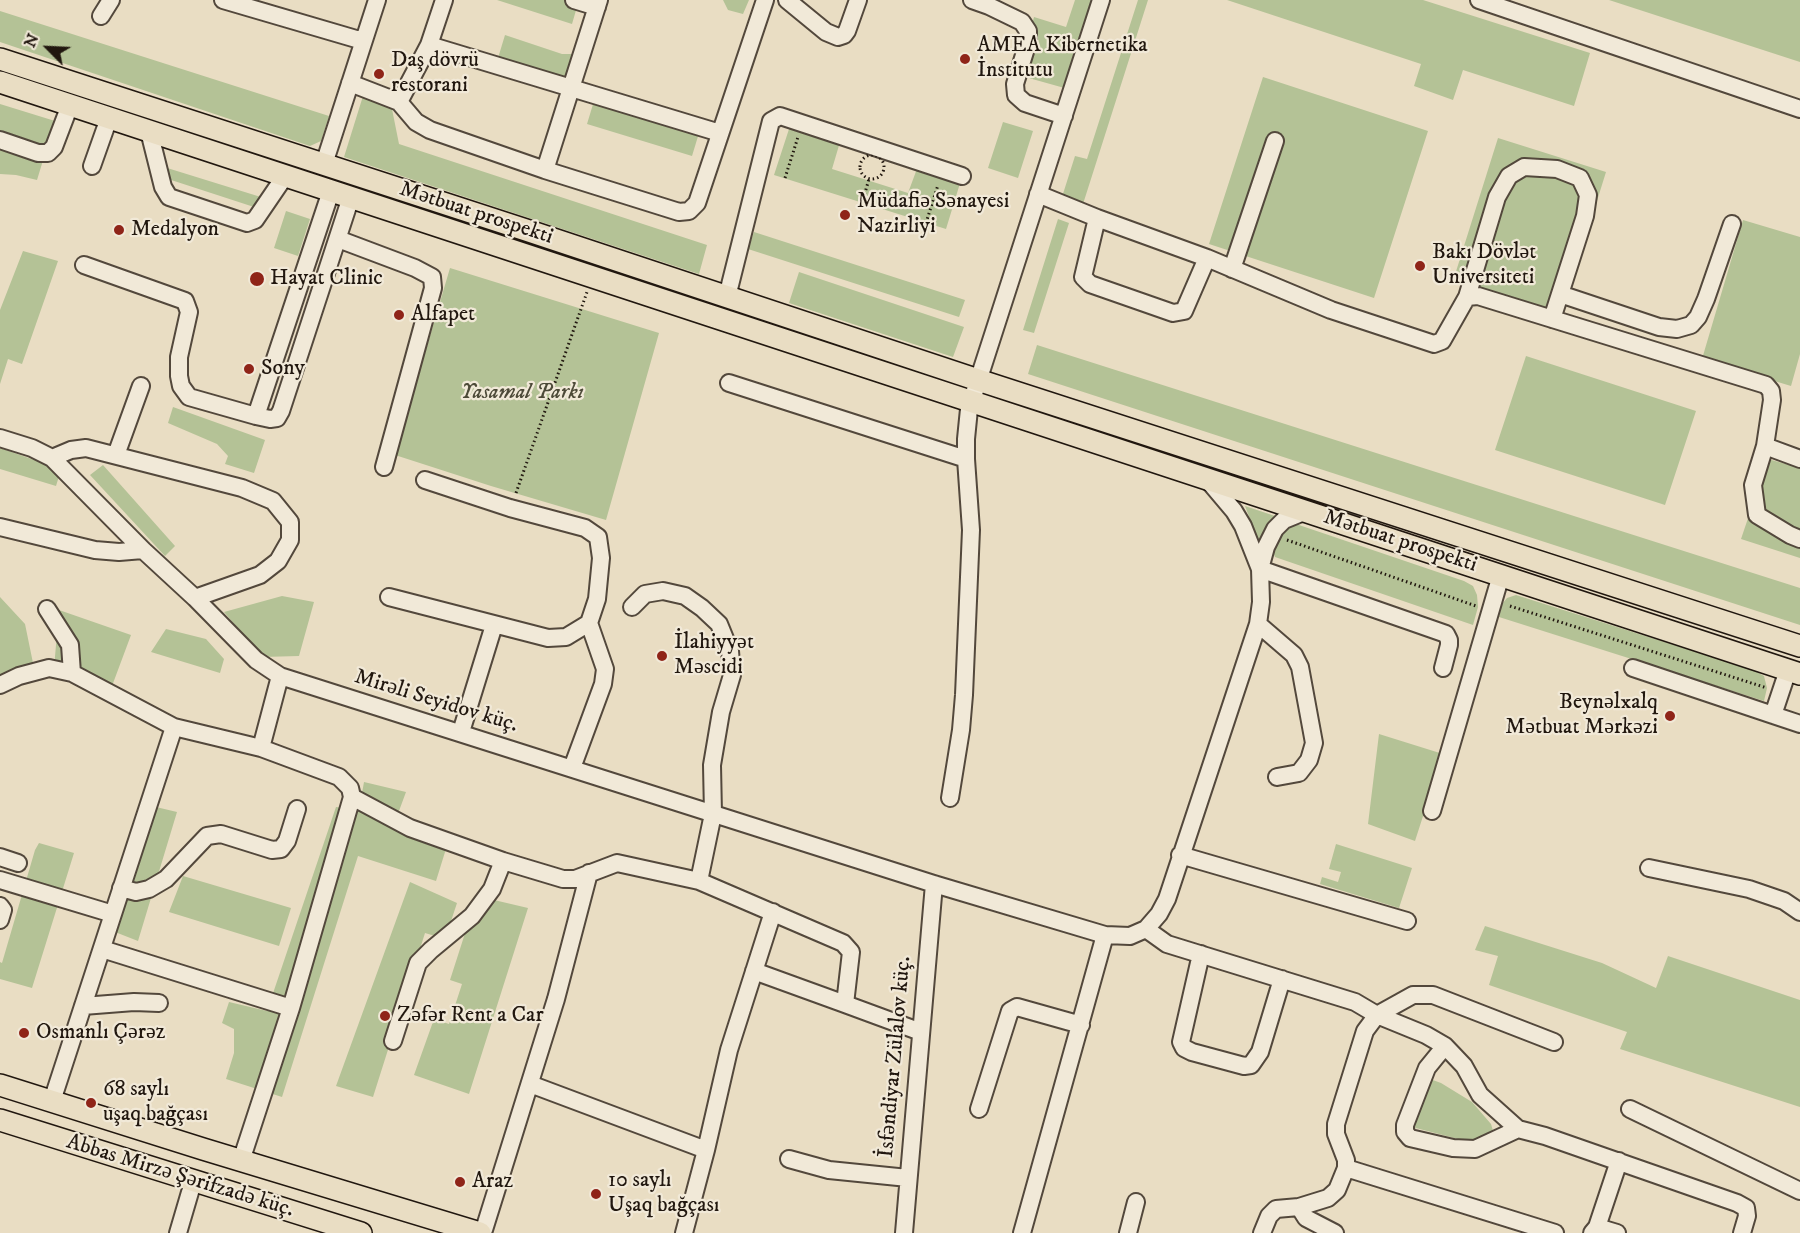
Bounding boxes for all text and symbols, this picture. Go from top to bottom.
north arrow [18,18,78,78]
text: N [20,31,43,51]
place label: AMEA Kibernetika İnstitutu [977,33,1148,84]
place label: Daş dövrü restorani [391,48,479,100]
marker: AMEA Kibernetika İnstitutu [958,52,972,66]
marker: Daş dövrü restorani [372,67,386,81]
street label: Mətbuat prospekti [396,177,556,251]
place label: Müdafiə Sənayesi Nazirliyi [857,189,1009,240]
marker: Müdafiə Sənayesi Nazirliyi [838,208,852,222]
place label: Medalyon [131,217,219,243]
marker: Medalyon [112,223,126,237]
place label: Bakı Dövlət Universiteti [1432,240,1536,292]
marker: Bakı Dövlət Universiteti [1413,259,1427,273]
place label: Hayat Clinic [270,266,383,292]
marker: Hayat Clinic [248,270,266,288]
place label: Alfapet [411,302,475,328]
marker: Alfapet [392,308,406,322]
place label: Sony [261,356,305,382]
marker: Sony [242,362,256,376]
park label: Yasamal Parkı [460,380,584,406]
street label: Mətbuat prospekti [1320,505,1480,579]
place label: İlahiyyət Məscidi [674,630,754,682]
marker: İlahiyyət Məscidi [655,649,669,663]
street label: Mirəli Seyidov küç. [351,665,521,739]
place label: Beynəlxalq Mətbuat Mərkəzi [1505,690,1658,742]
marker: Beynəlxalq Mətbuat Mərkəzi [1663,709,1677,723]
street label: İsfəndiyar Zülalov küç. [874,955,918,1159]
place label: Zəfər Rent a Car [397,1003,544,1029]
marker: Zəfər Rent a Car [378,1009,392,1023]
place label: Osmanlı Çərəz [36,1020,165,1046]
marker: Osmanlı Çərəz [17,1026,31,1040]
place label: 68 saylı uşaq bağçası [103,1077,208,1128]
marker: 68 saylı uşaq bağçası [84,1096,98,1110]
street label: Abbas Mirzə Şərifzadə küç. [63,1130,297,1224]
place label: 10 saylı Uşaq bağçası [608,1168,720,1220]
place label: Araz [472,1169,513,1195]
marker: Araz [453,1175,467,1189]
marker: 10 saylı Uşaq bağçası [589,1187,603,1201]

